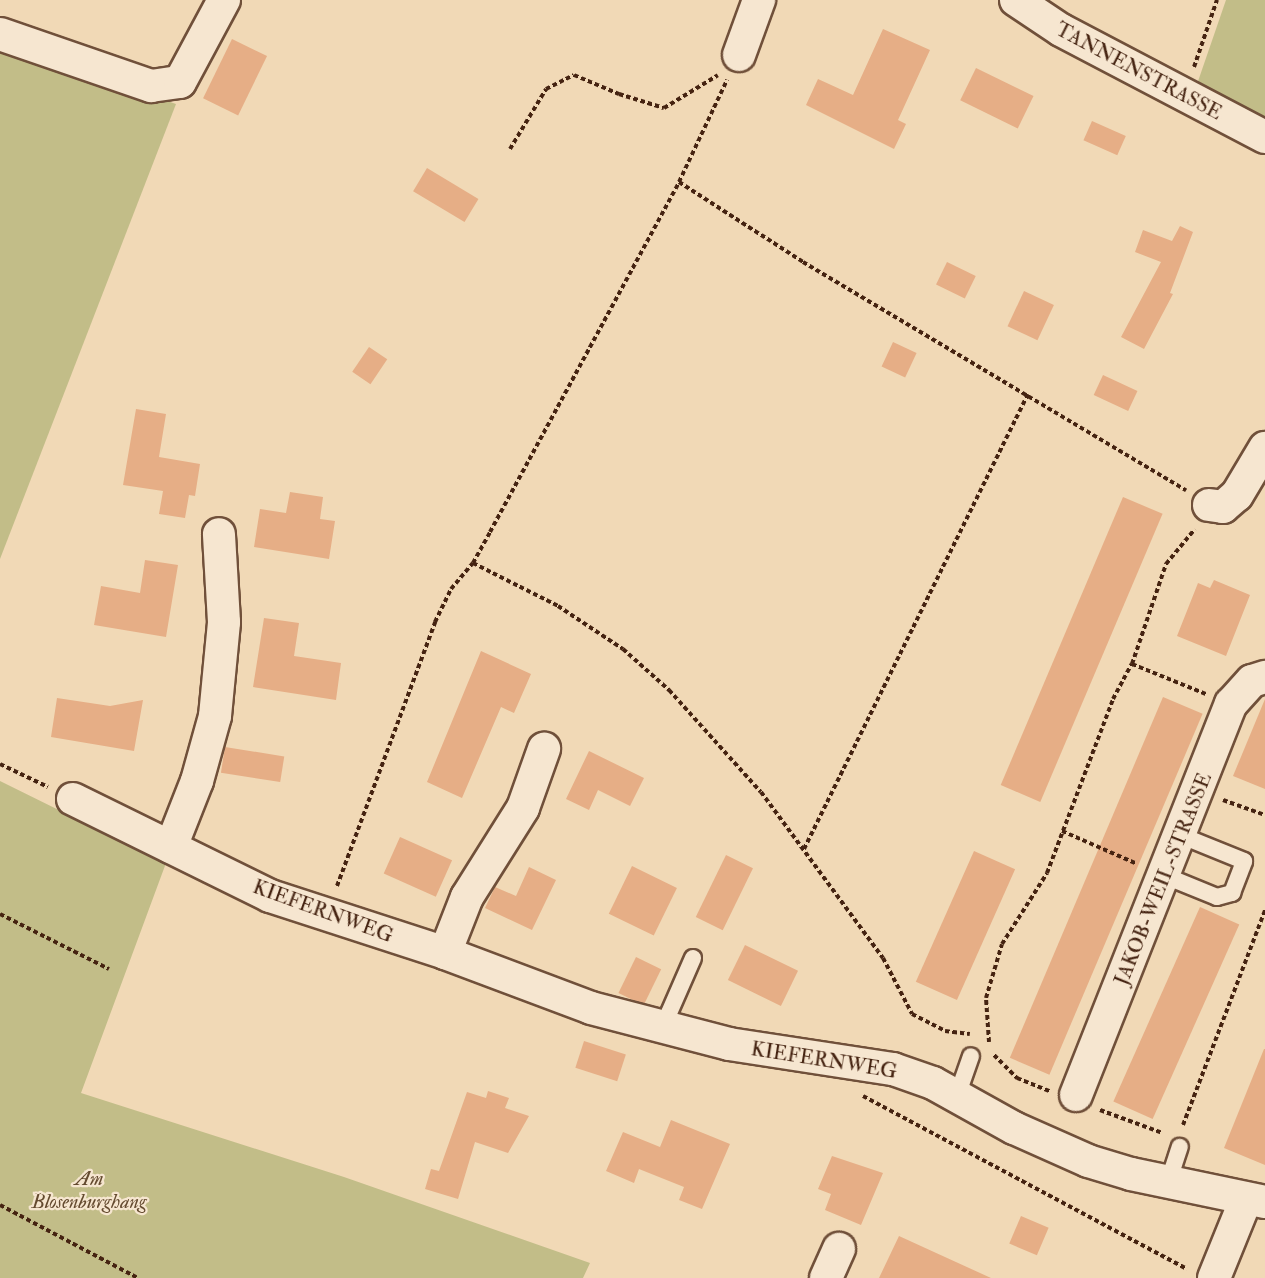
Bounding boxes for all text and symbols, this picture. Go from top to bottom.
street label: TANNENSTRASSE [1052,17,1226,125]
street label: JAKOB-WEIL-STRASSE [1109,769,1217,989]
street label: KIEFERNWEG [250,875,396,947]
street label: KIEFERNWEG [749,1037,899,1083]
park label: Am Blosenburghang [32,1166,146,1213]

